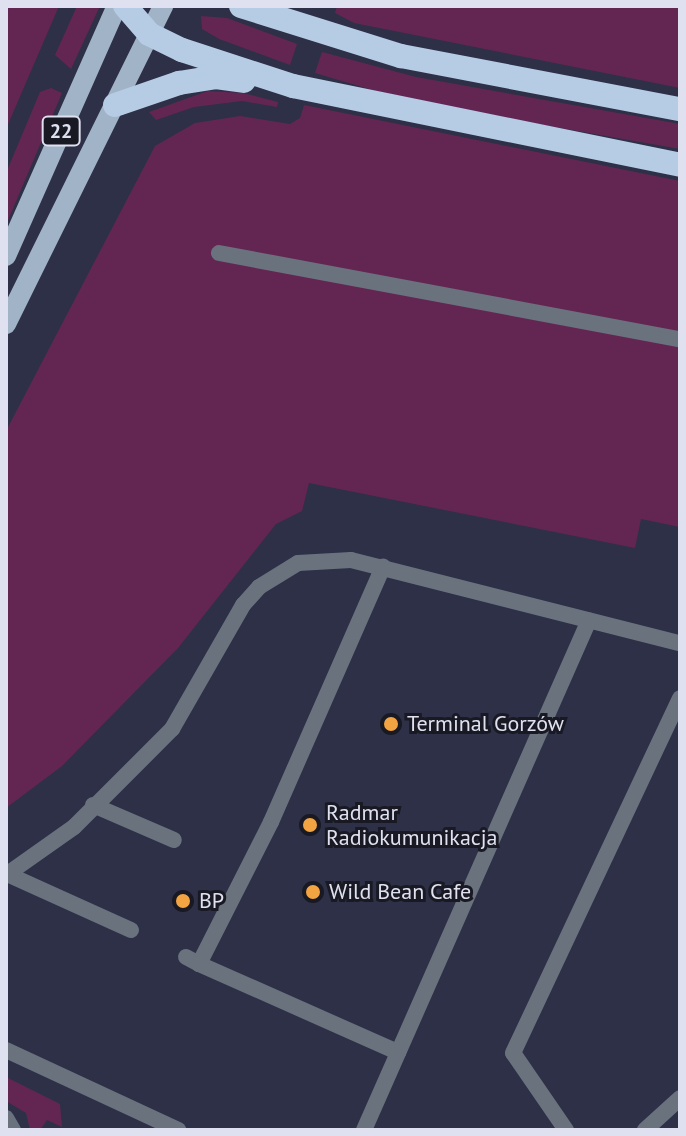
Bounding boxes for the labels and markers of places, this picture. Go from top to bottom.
place label: Terminal Gorzów [407,711,564,737]
marker: Terminal Gorzów [382,715,400,733]
place label: Radmar Radiokumunikacja [326,799,498,850]
marker: Radmar Radiokumunikacja [301,816,319,834]
place label: Wild Bean Cafe [329,879,471,905]
marker: Wild Bean Cafe [304,883,322,901]
place label: BP [199,888,224,914]
marker: BP [174,892,192,910]

